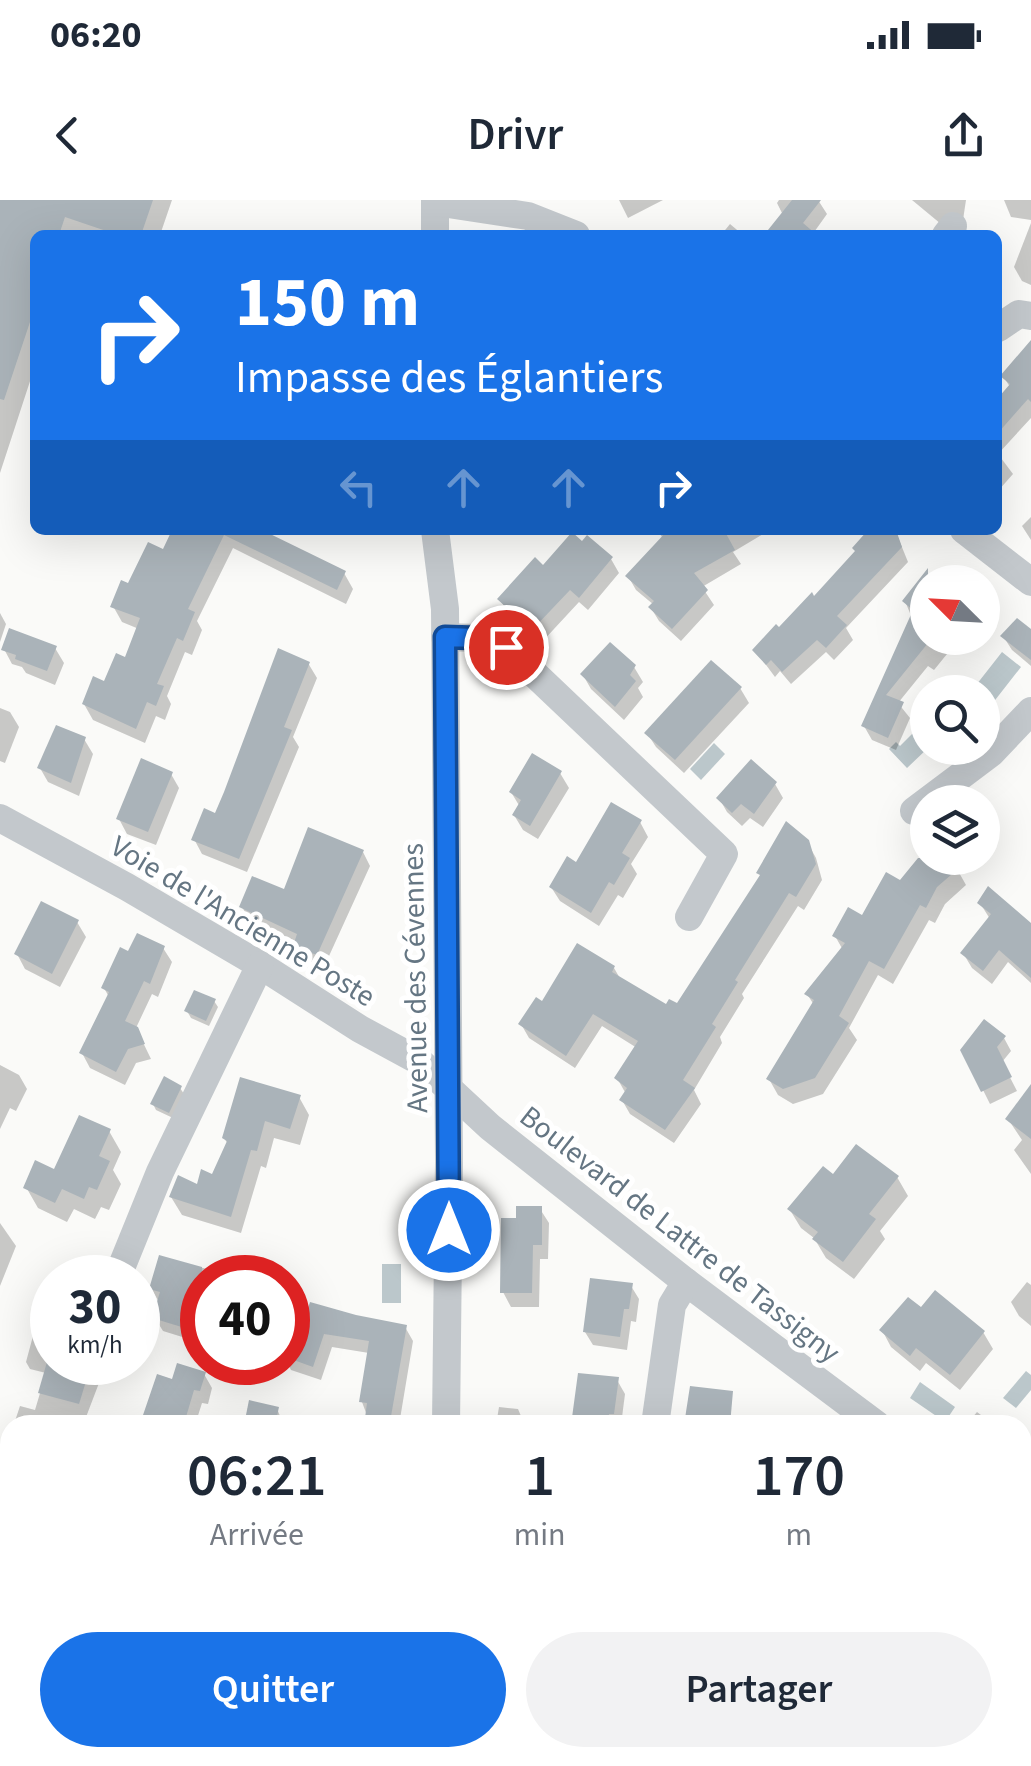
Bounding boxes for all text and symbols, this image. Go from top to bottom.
text: 06:20 [50,8,142,62]
text: Drivr [468,103,563,167]
icon: back [40,108,95,163]
icon: share [936,108,991,163]
text: 150 m [235,253,420,353]
icon: right [70,270,200,400]
text: Impasse des Églantiers [235,346,663,410]
icon: left [331,460,386,515]
icon: ahead [436,460,491,515]
icon: ahead [541,460,596,515]
icon: right [646,460,701,515]
north arrow [910,565,1000,655]
map controls [910,565,1000,875]
pin [464,605,549,690]
icon: arrive [479,620,534,675]
button: search [910,675,1000,765]
button: layers [910,785,1000,875]
street label: Voie de l'Ancienne Poste [102,825,383,1018]
street label: Avenue des Cévennes [392,843,439,1113]
street label: Boulevard de Lattre de Tassigny [510,1095,849,1373]
position arrow [397,1178,501,1282]
speed limit sign: 40 [180,1255,310,1385]
text: 30 [69,1272,121,1343]
text: km/h [67,1327,123,1363]
text: 06:21 [187,1434,327,1519]
text: 1 [524,1434,555,1519]
text: 170 [753,1434,845,1519]
text: Arrivée [210,1512,304,1558]
text: min [514,1512,566,1558]
text: m [786,1512,812,1558]
button: Quitter [40,1632,506,1747]
button: Partager [526,1632,992,1747]

